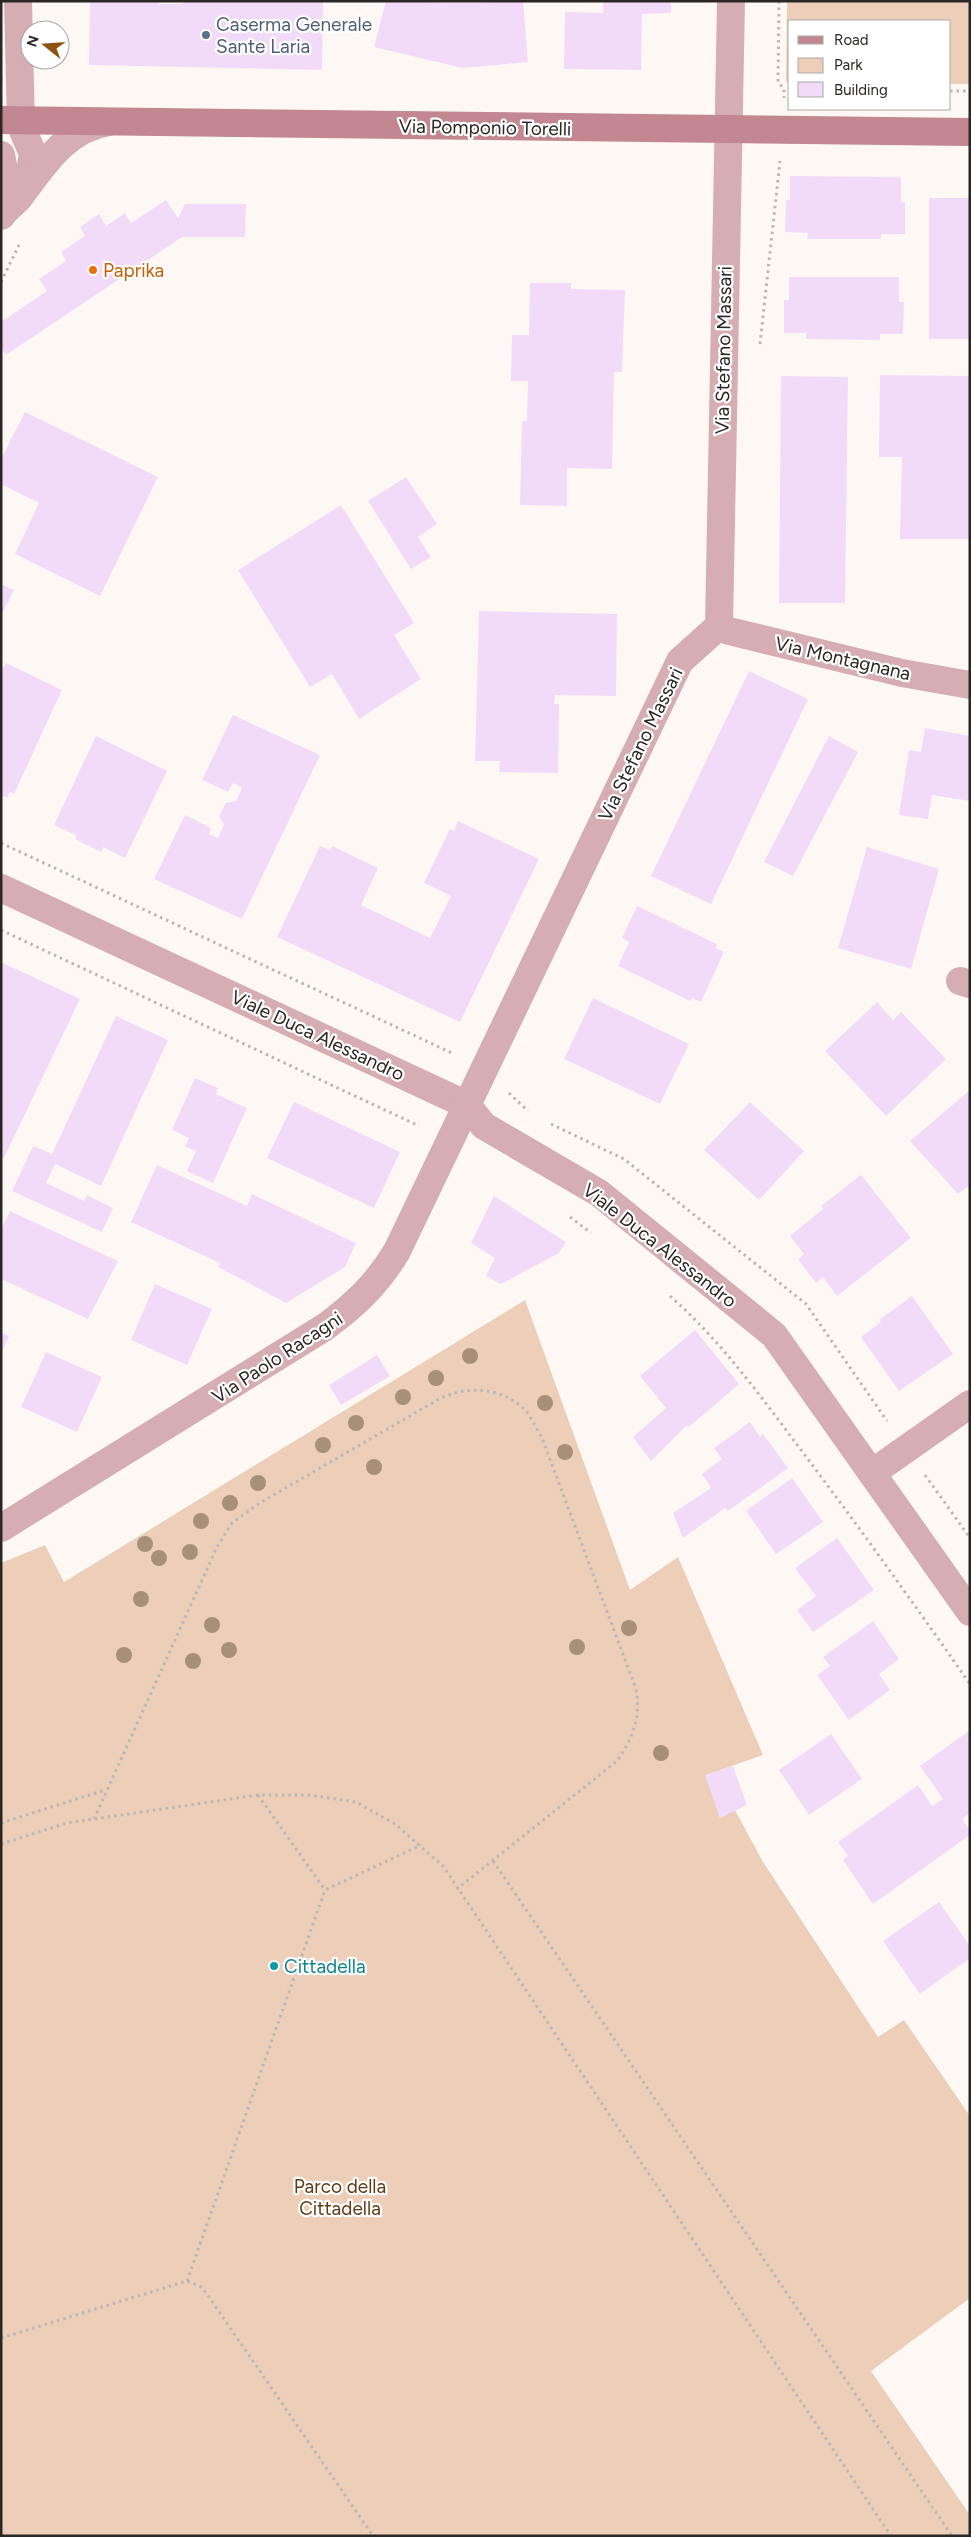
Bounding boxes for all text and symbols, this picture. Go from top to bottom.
place label: Caserma Generale Sante Laria [216,13,372,58]
north arrow [20,20,70,70]
legend [788,20,951,110]
marker: Caserma Generale Sante Laria [200,29,212,41]
text: Road [834,31,869,49]
text: N [23,34,43,49]
text: Park [834,56,863,74]
text: Building [834,81,888,99]
street label: Via Pomponio Torelli [398,114,572,141]
place label: Paprika [103,259,164,282]
marker: Paprika [87,264,99,276]
street label: Via Stefano Massari [711,266,736,434]
street label: Via Montagnana [773,632,913,685]
street label: Via Stefano Massari [593,664,688,825]
street label: Viale Duca Alessandro [227,985,408,1086]
street label: Viale Duca Alessandro [578,1178,741,1313]
street label: Via Paolo Racagni [208,1307,347,1408]
place label: Cittadella [284,1955,366,1978]
marker: Cittadella [268,1960,280,1972]
park label: Parco della Cittadella [294,2175,386,2220]

